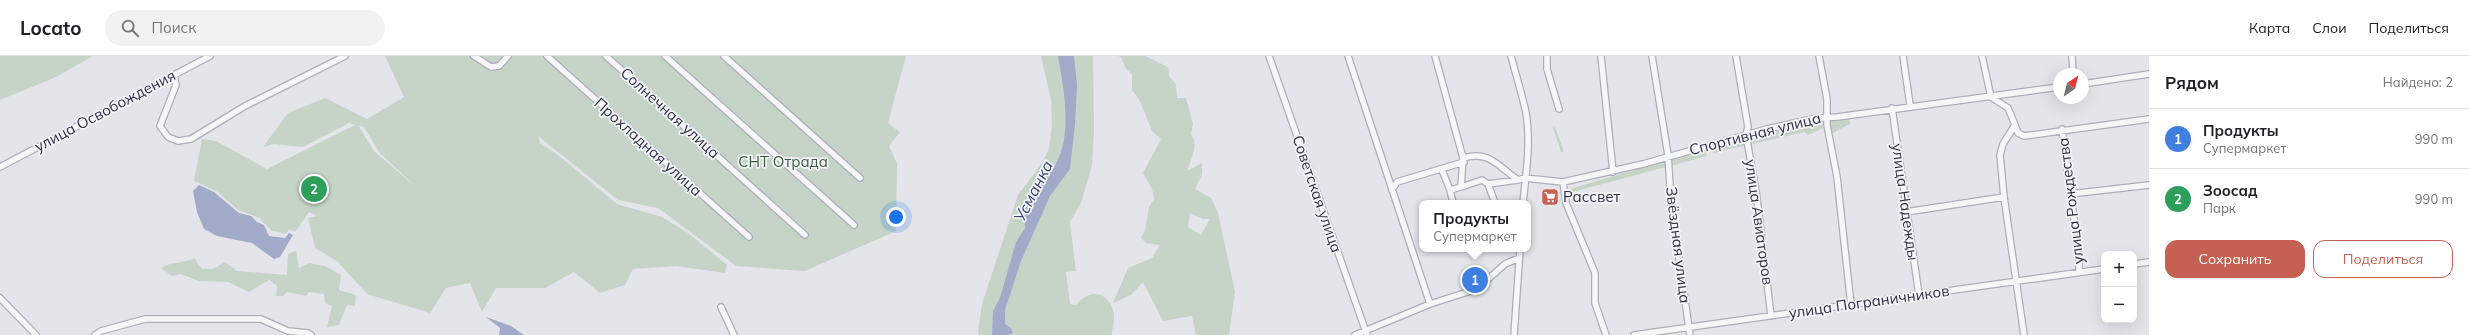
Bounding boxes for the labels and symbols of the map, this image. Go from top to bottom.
street label: Солнечная улица [617,63,724,162]
street label: улица Освобождения [31,65,179,156]
north arrow [2053,68,2089,104]
street label: Прохладная улица [591,93,706,200]
street label: Спортивная улица [1687,108,1823,159]
street label: Советская улица [1288,133,1346,255]
street label: улица Рождества [2053,137,2088,265]
street label: улица Надежды [1888,142,1923,262]
park label: СНТ Отрада [738,152,828,171]
water label: Усманка [1009,157,1057,225]
street label: улица Авиаторов [1741,158,1778,286]
pin: 2 [301,174,327,204]
street label: Звёздная улица [1662,186,1695,304]
supermarket icon: Рассвет [1540,187,1560,207]
place label: Рассвет [1563,187,1621,206]
your location [886,207,906,227]
pin: 1 [1462,265,1488,295]
street label: улица Пограничников [1787,281,1951,322]

